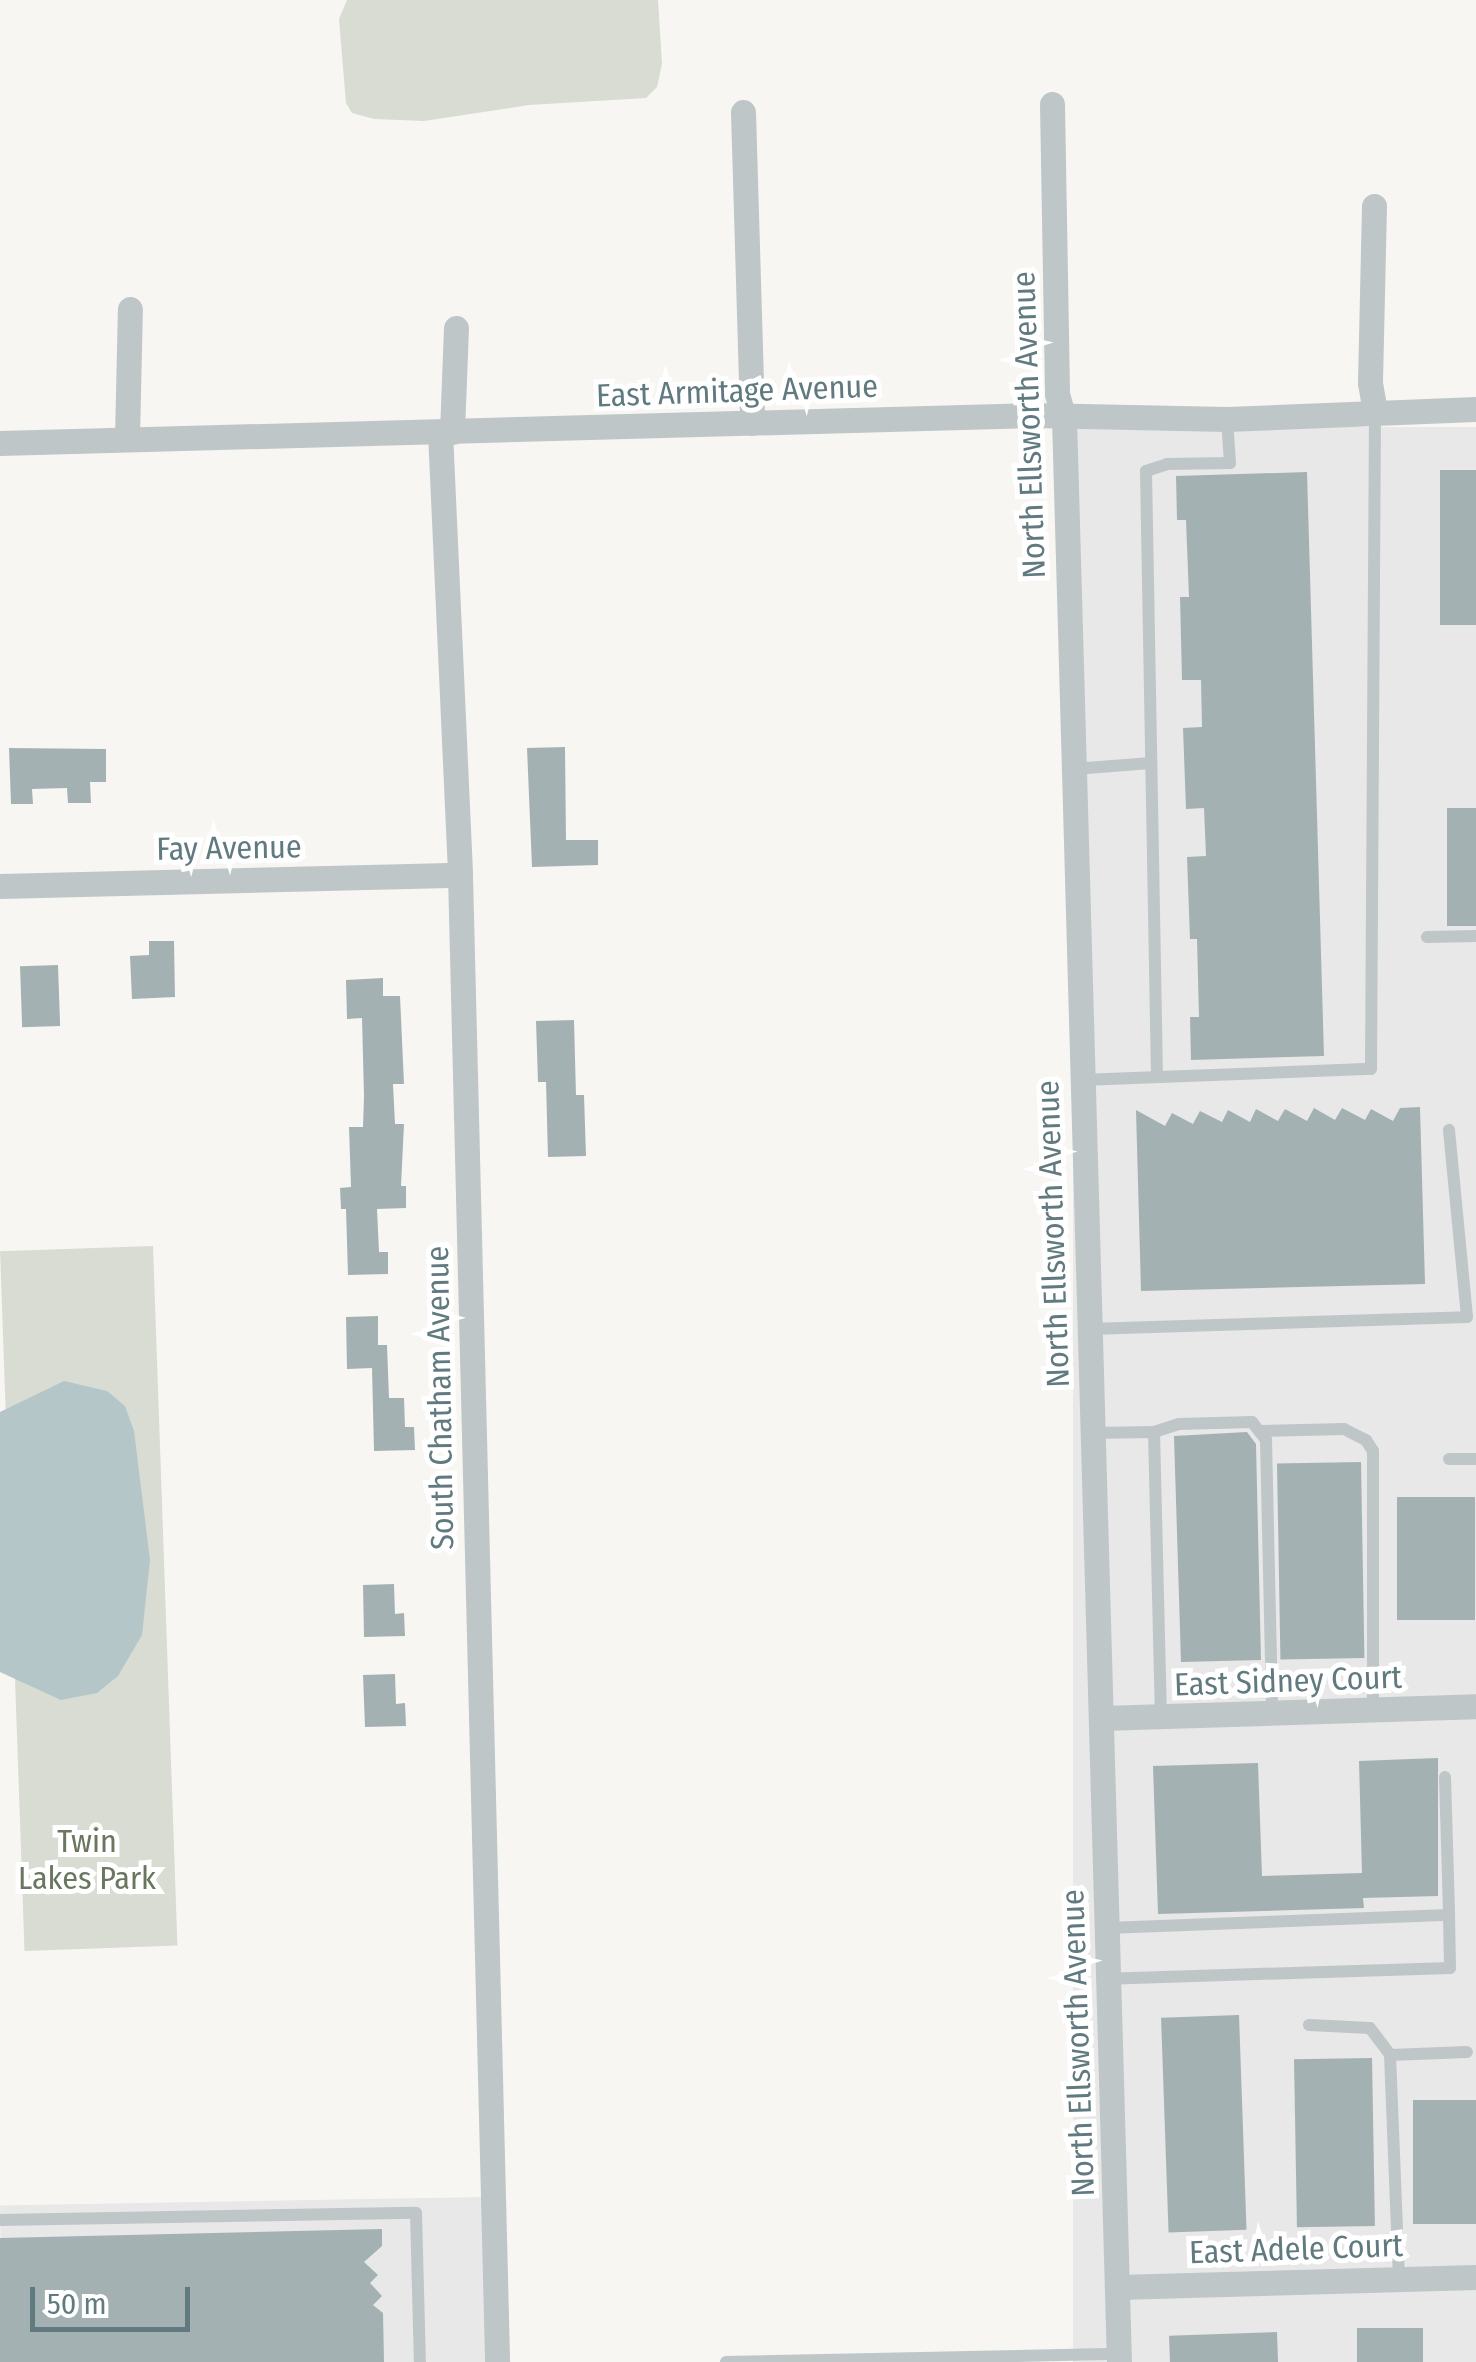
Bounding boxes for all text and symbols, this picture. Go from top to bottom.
street label: North Ellsworth Avenue [1004,271,1054,579]
street label: East Armitage Avenue [595,367,879,415]
street label: Fay Avenue [156,828,302,868]
street label: North Ellsworth Avenue [1028,1080,1078,1388]
street label: South Chatham Avenue [418,1246,462,1550]
street label: East Sidney Court [1173,1658,1403,1704]
park label: Twin Lakes Park [18,1823,156,1898]
street label: North Ellsworth Avenue [1053,1889,1103,2197]
street label: East Adele Court [1188,2226,1404,2272]
scale bar [35,2267,195,2329]
text: 50 m [47,2286,107,2322]

